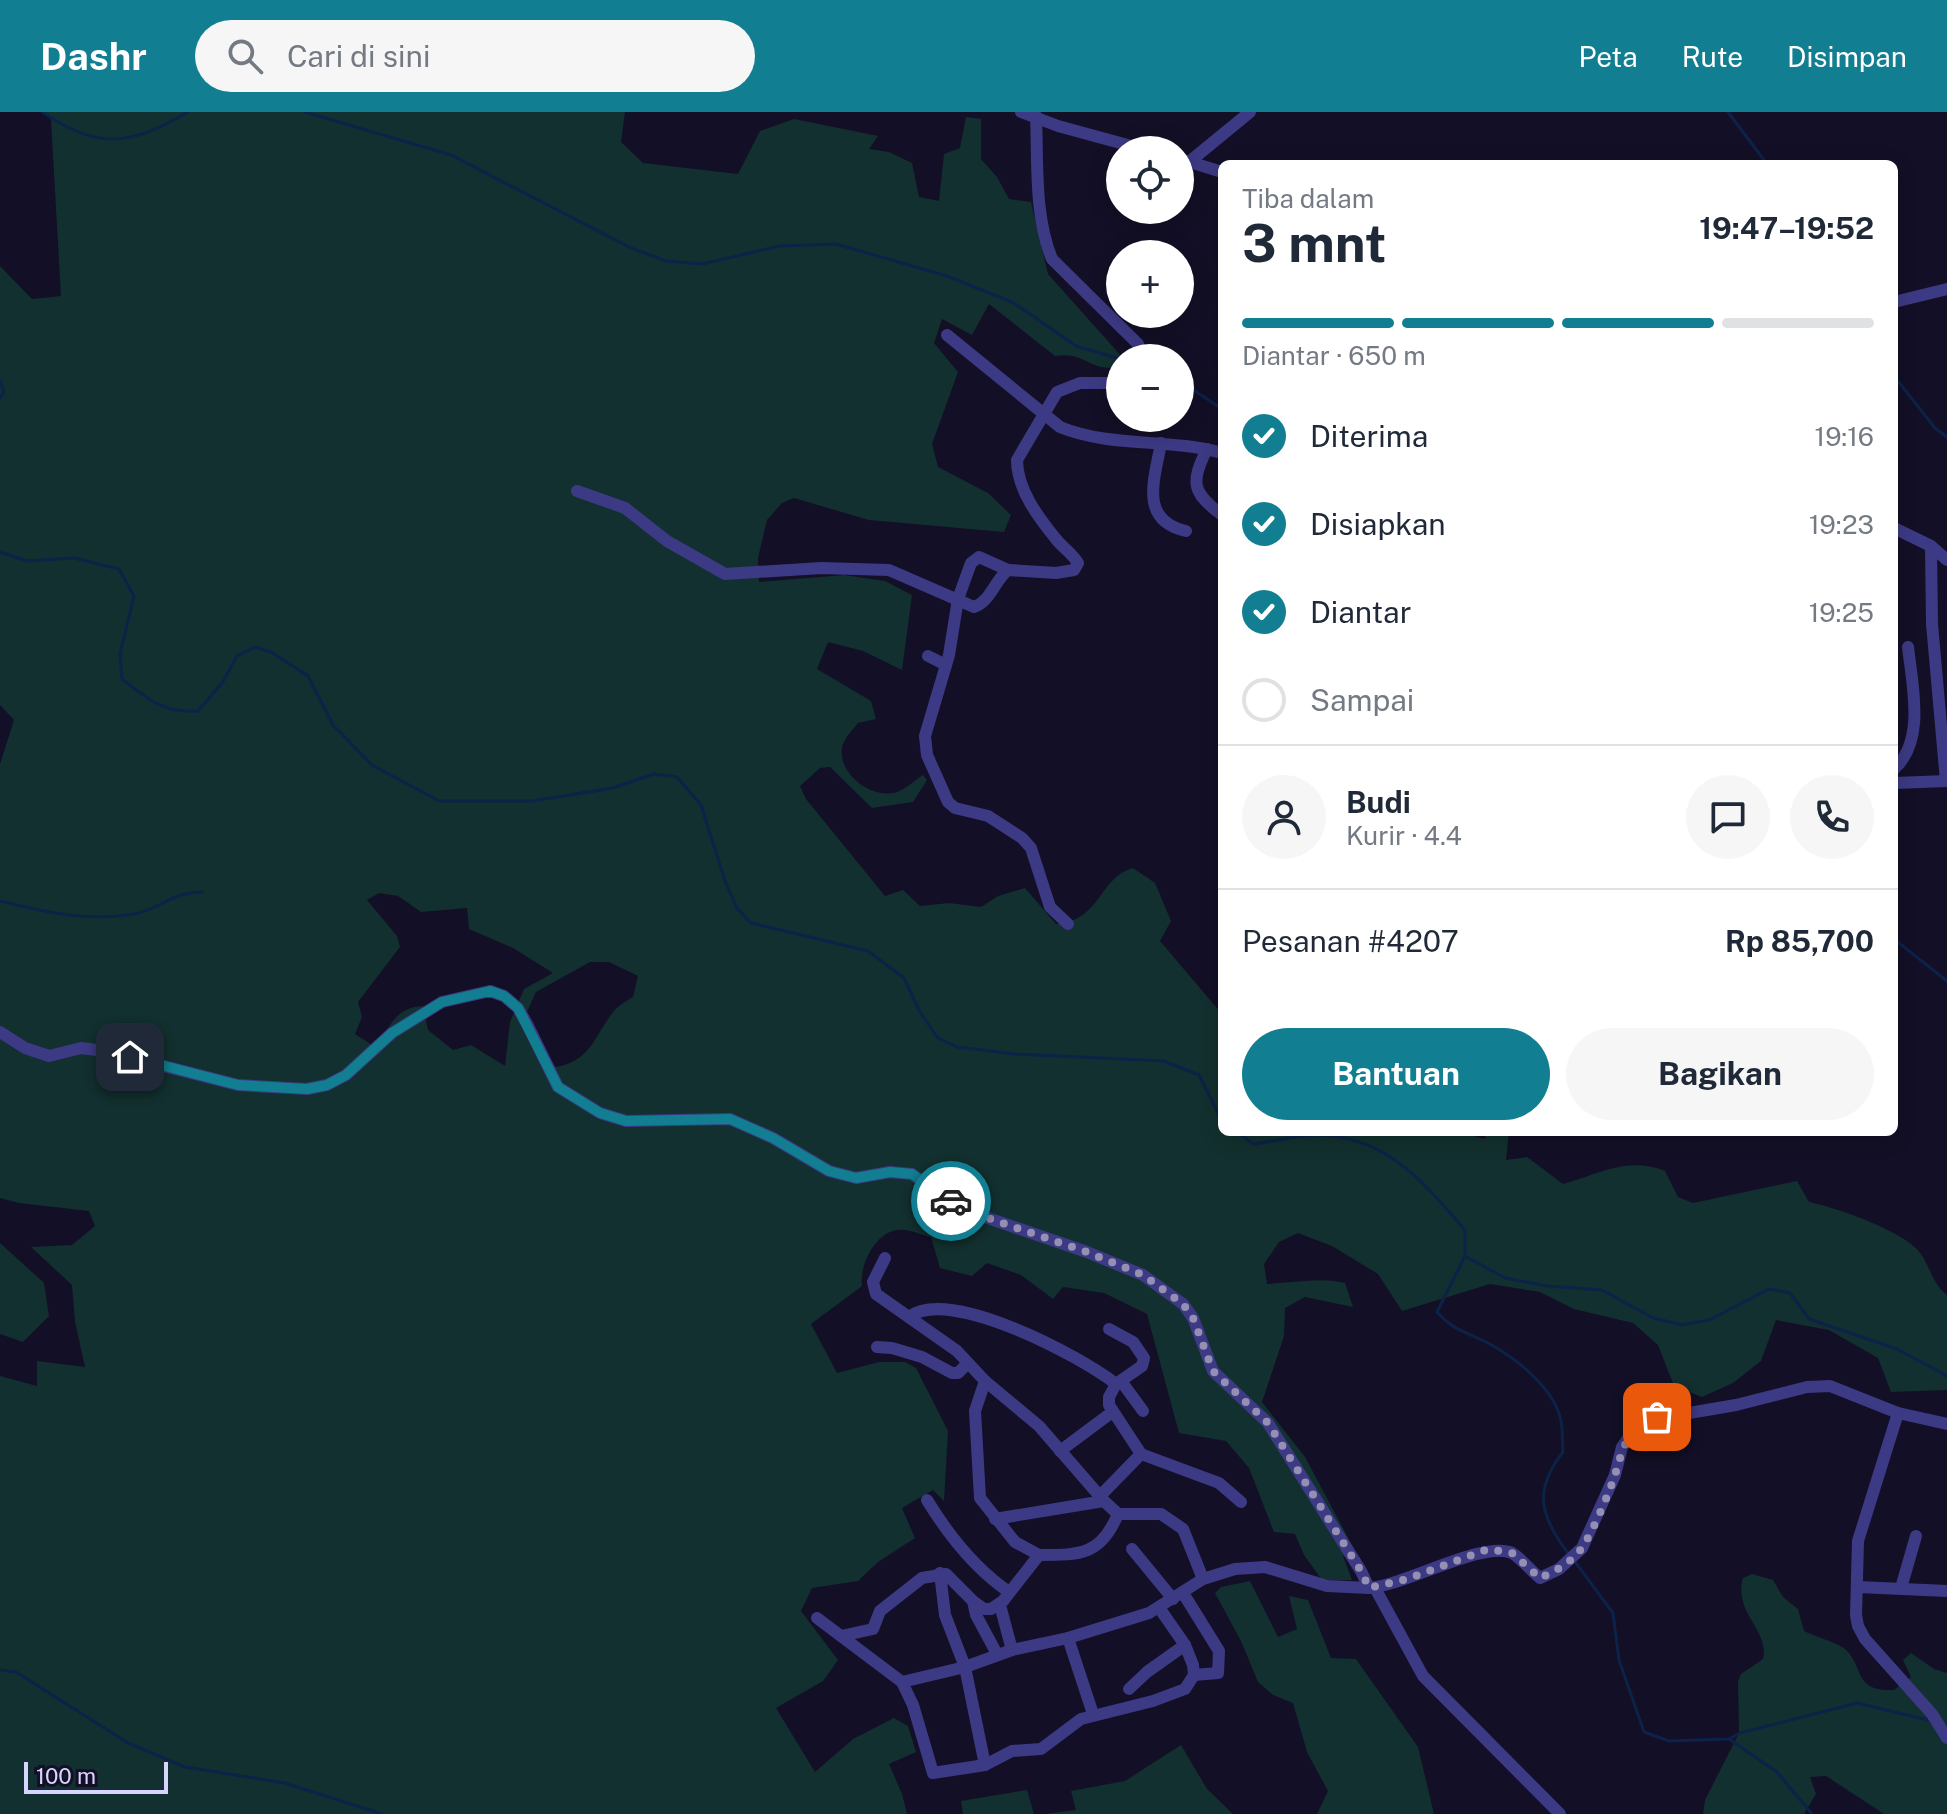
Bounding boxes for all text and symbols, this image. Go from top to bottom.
search box [195,20,755,92]
text: Dashr [40,34,147,79]
icon: search [223,34,267,78]
text: Cari di sini [287,38,430,74]
text: Peta [1579,40,1638,73]
text: Rute [1682,40,1743,73]
text: Disimpan [1787,40,1907,73]
map controls [1106,136,1194,432]
button: locate [1106,136,1194,224]
text: Tiba dalam [1242,183,1374,214]
text: 19:47–19:52 [1699,210,1874,246]
text: 3 mnt [1242,213,1386,274]
button: + [1106,240,1194,328]
text: Diantar · 650 m [1242,340,1426,371]
button: − [1106,344,1194,432]
icon: check [1242,414,1286,458]
text: Diterima [1310,418,1428,454]
text: 19:16 [1815,421,1874,452]
icon: check [1242,502,1286,546]
text: Disiapkan [1310,506,1446,542]
text: 19:23 [1809,509,1874,540]
icon: check [1242,590,1286,634]
text: Diantar [1310,594,1411,630]
text: 19:25 [1809,597,1874,628]
text: Sampai [1310,682,1414,718]
button: person [1242,775,1326,859]
button: chat [1686,775,1770,859]
button: phone [1790,775,1874,859]
text: Budi [1346,784,1411,820]
text: Kurir · 4.4 [1346,820,1462,851]
text: Pesanan #4207 [1242,923,1459,959]
text: Rp 85,700 [1725,923,1874,959]
pin [96,1023,164,1091]
button: Bantuan [1242,1028,1550,1120]
button: Bagikan [1566,1028,1874,1120]
icon: home [108,1035,152,1079]
courier [911,1161,991,1241]
icon: car [929,1179,973,1223]
pin [1623,1383,1691,1451]
icon: bag [1635,1395,1679,1439]
scale bar [24,1758,168,1794]
text: 100 m [36,1763,96,1789]

